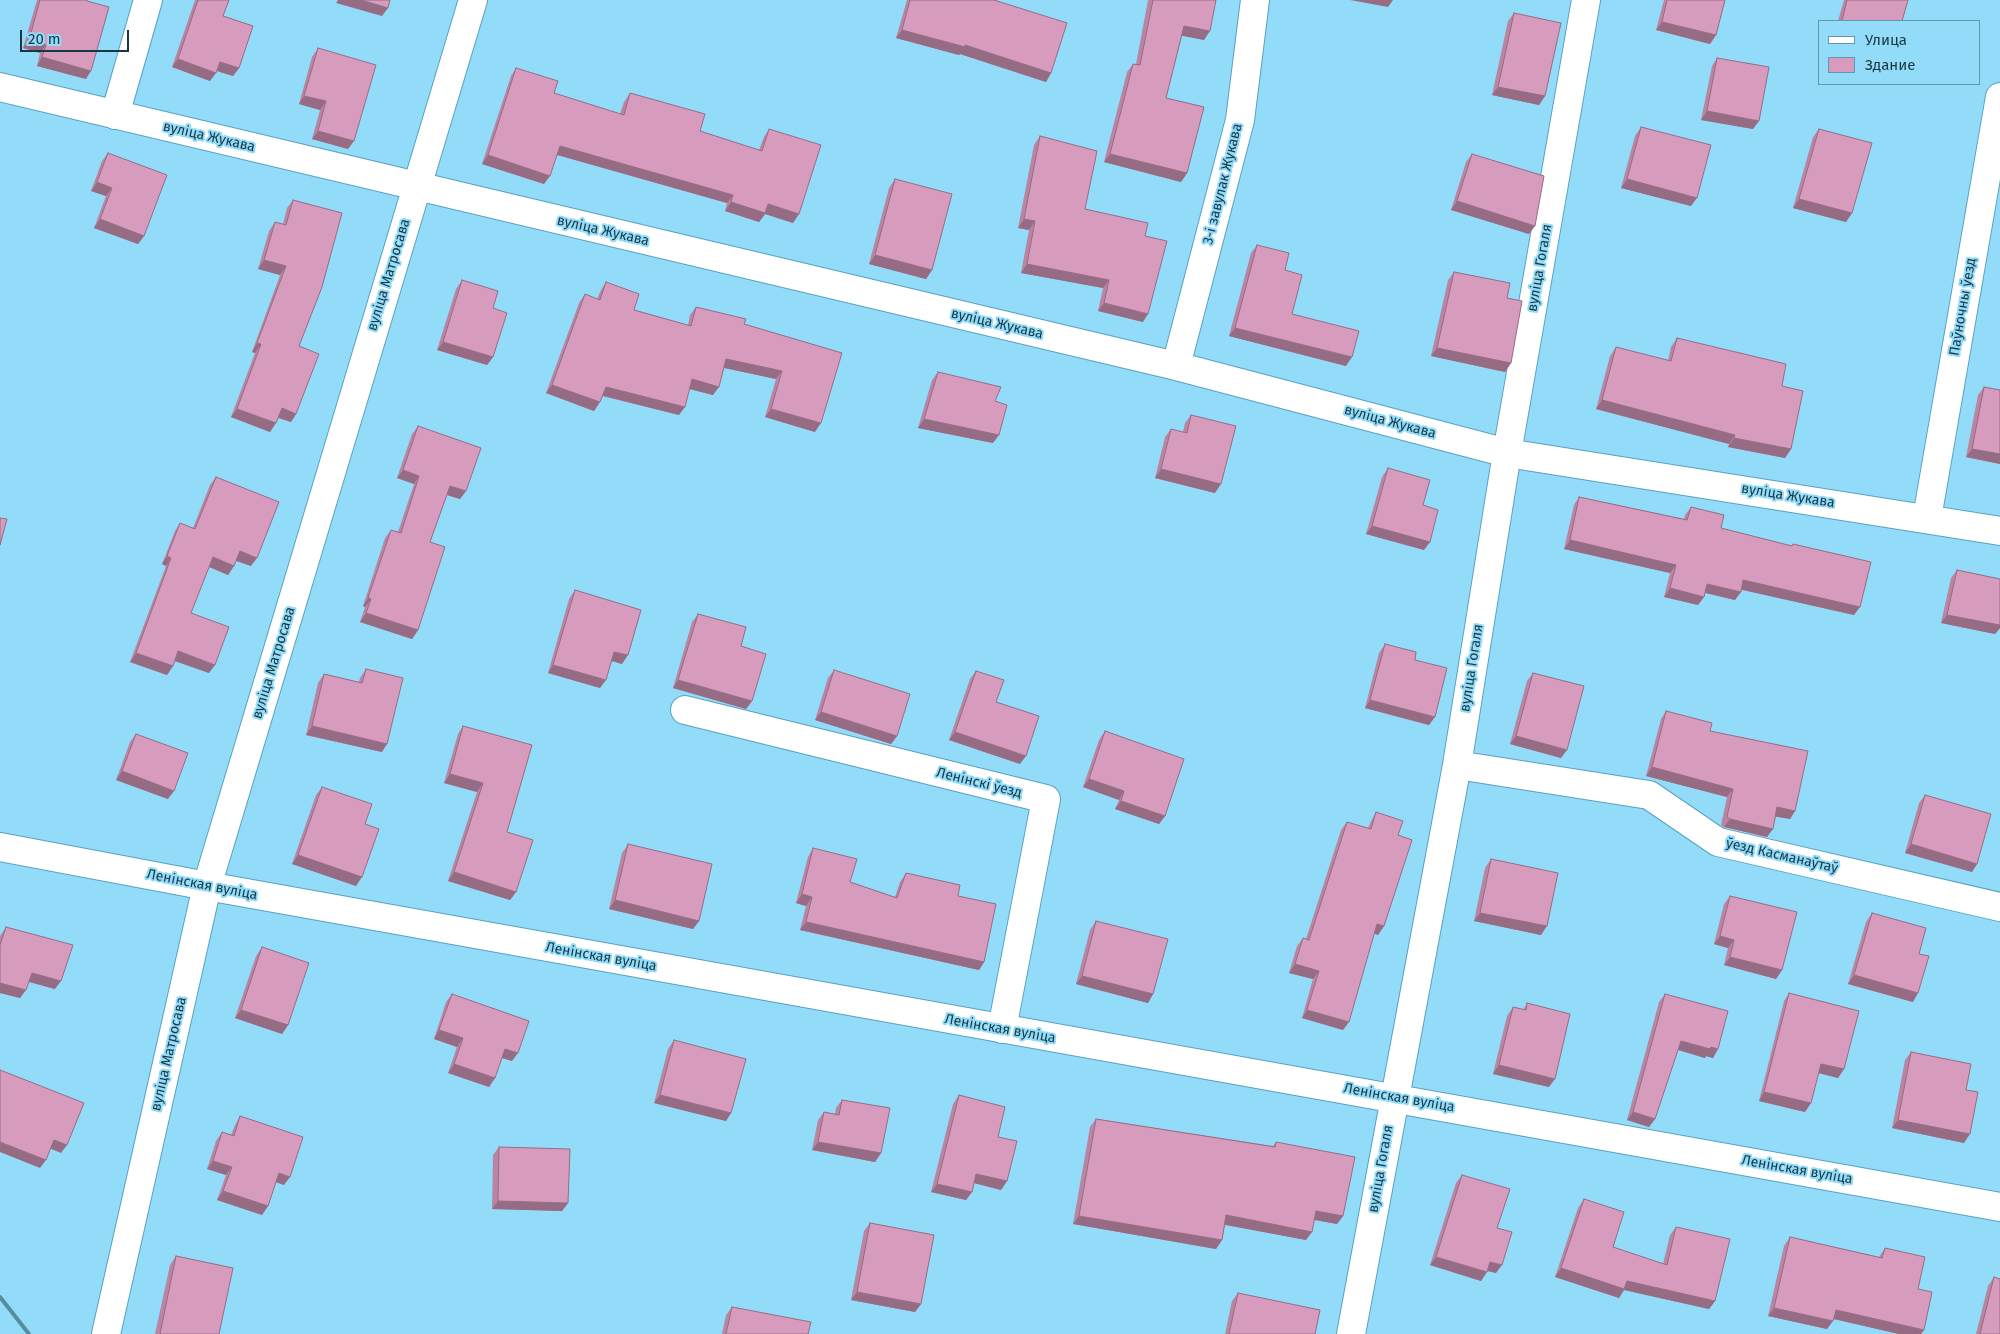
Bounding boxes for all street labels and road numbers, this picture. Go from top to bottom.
street label: вуліца Жукава [161,118,257,156]
street label: 3-і завулак Жукава [1200,122,1246,246]
street label: вуліца Жукава [555,212,651,250]
street label: вуліца Матросава [364,217,414,333]
street label: вуліца Гогаля [1524,223,1556,313]
street label: Паўночны ўезд [1946,257,1980,357]
street label: вуліца Жукава [949,305,1045,343]
street label: вуліца Жукава [1342,402,1438,442]
street label: вуліца Жукава [1740,480,1836,512]
street label: вуліца Матросава [249,605,299,721]
street label: вуліца Гогаля [1457,623,1487,713]
street label: Ленінскі ўезд [934,764,1024,802]
street label: ўезд Касманаўтаў [1724,835,1840,877]
street label: Ленінская вуліца [145,866,259,904]
street label: Ленінская вуліца [544,939,658,975]
street label: вуліца Матросава [148,995,190,1113]
street label: Ленінская вуліца [943,1011,1057,1047]
street label: Ленінская вуліца [1342,1080,1456,1116]
street label: вуліца Гогаля [1365,1124,1397,1214]
street label: Ленінская вуліца [1740,1152,1854,1188]

